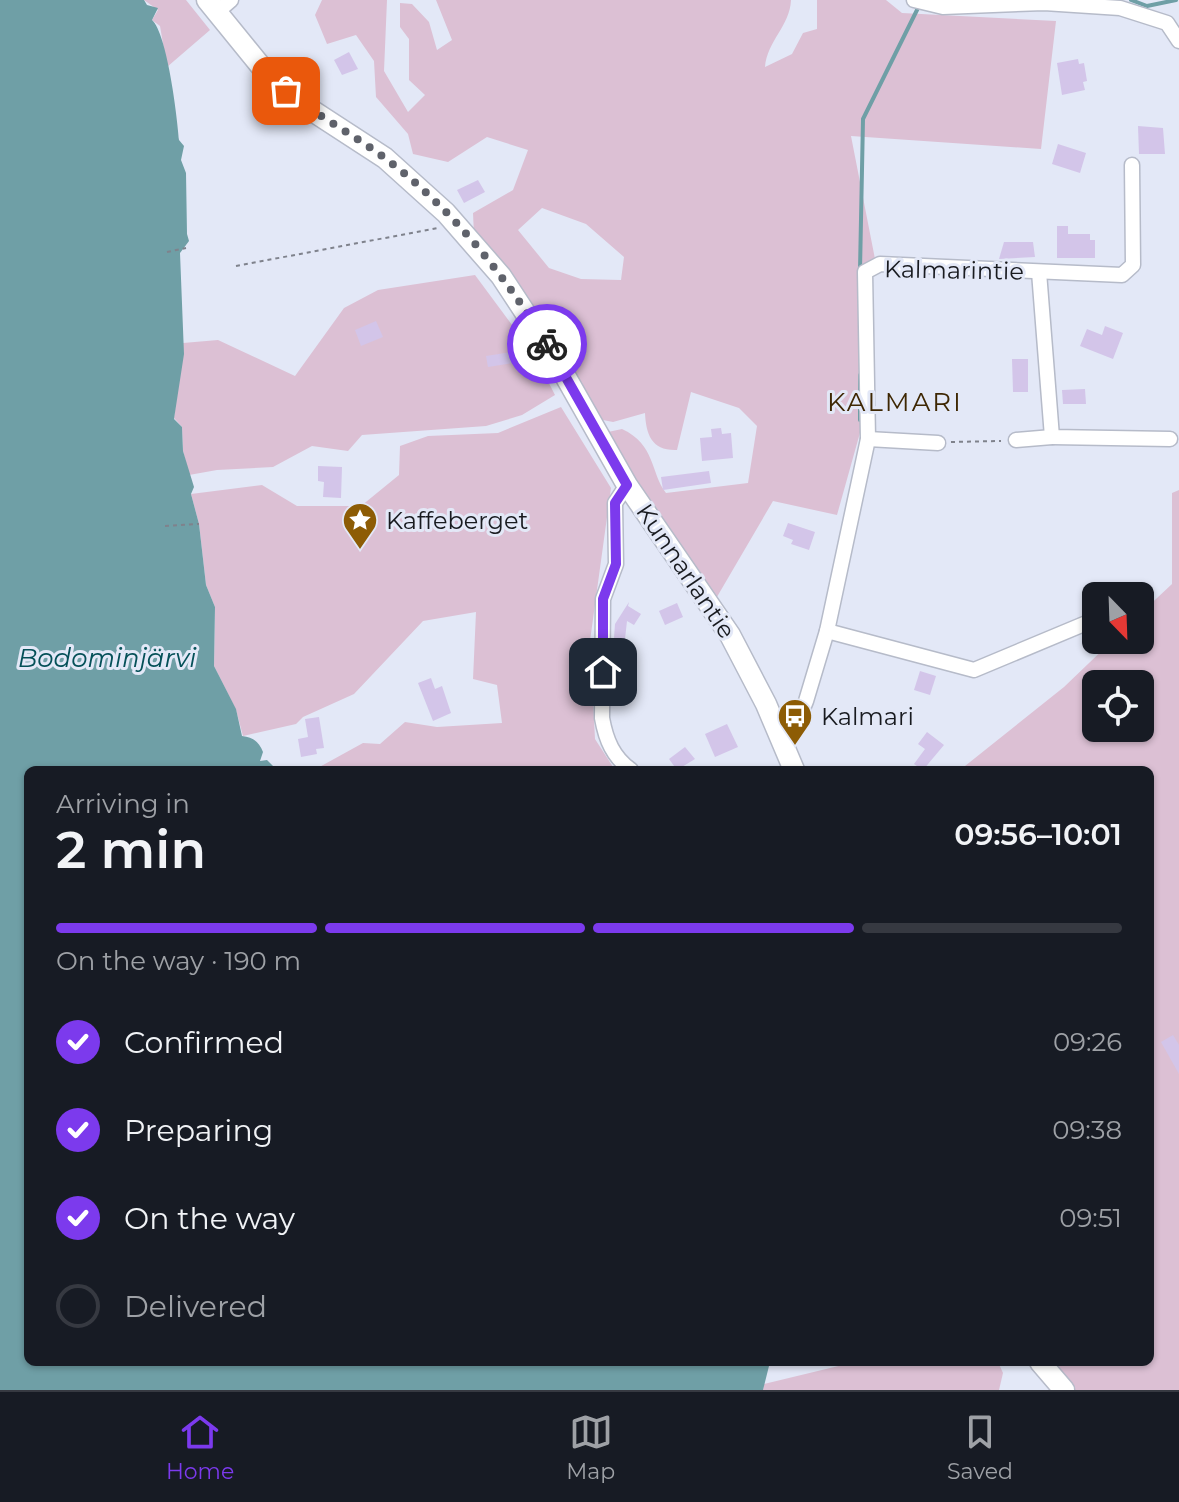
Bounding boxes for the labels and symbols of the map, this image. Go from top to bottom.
pin [252,57,320,125]
street label: Kalmarintie [884,254,1024,286]
courier [507,304,587,384]
district label: KALMARI [827,386,963,418]
street label: Kunnarlantie [630,498,742,644]
place icon: Kaffeberget [341,501,379,551]
place label: Kaffeberget [386,506,529,535]
north arrow [1082,582,1154,654]
pin [569,638,637,706]
water label: Bodominjärvi [18,642,197,674]
bus stop icon: Kalmari [776,697,814,747]
place label: Kalmari [821,702,914,731]

